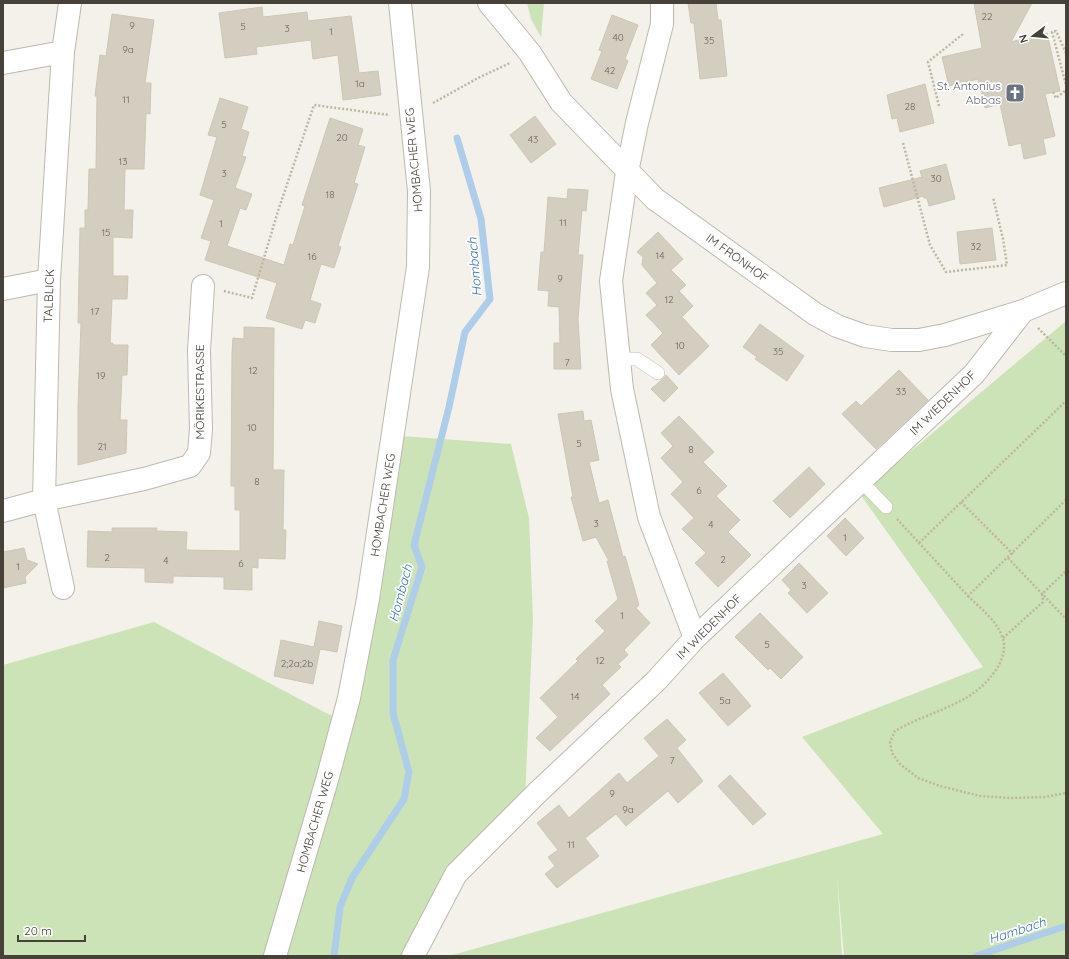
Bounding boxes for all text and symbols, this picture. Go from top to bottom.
house number: 22 [981,10,993,23]
north arrow [1013,16,1053,56]
house number: 9 [129,19,135,32]
house number: 5 [240,20,246,33]
house number: 3 [284,22,290,35]
house number: 1 [329,25,333,38]
house number: 40 [612,31,624,44]
text: N [1016,33,1031,45]
house number: 35 [704,34,714,47]
house number: 9a [122,43,134,56]
house number: 42 [605,64,616,77]
house number: 1a [355,77,365,90]
place label: St. Antonius Abbas [937,78,1001,107]
church icon: St. Antonius Abbas [1004,82,1026,104]
house number: 11 [122,93,130,106]
house number: 28 [905,100,915,113]
street label: HOMBACHER WEG [401,107,426,213]
house number: 5 [221,118,227,131]
house number: 20 [336,131,348,144]
house number: 43 [528,133,538,146]
house number: 13 [119,155,127,168]
house number: 3 [221,167,227,180]
house number: 30 [930,172,942,185]
house number: 18 [325,188,335,201]
house number: 11 [559,216,567,229]
house number: 1 [219,217,223,230]
house number: 15 [101,226,111,239]
street label: IM FRONHOF [703,230,772,285]
water label: Hombach [463,236,485,297]
house number: 32 [971,240,982,253]
house number: 14 [656,249,664,262]
house number: 16 [307,250,317,263]
street label: TALBLICK [40,269,57,323]
house number: 9 [557,272,563,285]
house number: 12 [664,293,674,306]
house number: 17 [91,305,99,318]
house number: 10 [675,339,685,352]
street label: MÖRIKESTRASSE [192,344,207,440]
house number: 35 [773,345,783,358]
house number: 7 [564,356,570,369]
house number: 12 [248,364,258,377]
street label: IM WIEDENHOF [906,367,979,438]
house number: 19 [96,369,106,382]
house number: 33 [896,385,906,398]
house number: 10 [247,421,257,434]
house number: 5 [576,437,582,450]
house number: 21 [97,440,107,453]
house number: 8 [688,443,694,456]
street label: HOMBACHER WEG [367,452,398,558]
house number: 8 [254,475,260,488]
house number: 6 [696,484,702,497]
house number: 3 [593,517,599,530]
house number: 4 [708,518,714,531]
house number: 1 [843,531,847,544]
house number: 2 [104,551,110,564]
house number: 2 [720,553,726,566]
house number: 4 [163,554,169,567]
house number: 6 [238,557,244,570]
house number: 1 [16,560,20,573]
water label: Hombach [385,562,416,624]
house number: 3 [801,579,807,592]
street label: IM WIEDENHOF [673,591,745,663]
house number: 1 [620,609,624,622]
house number: 5 [764,638,770,651]
house number: 12 [595,654,605,667]
house number: 2;2a;2b [281,657,313,670]
house number: 14 [571,690,579,703]
house number: 5a [719,694,731,707]
house number: 7 [669,754,675,767]
street label: HOMBACHER WEG [293,770,336,874]
house number: 9 [609,787,615,800]
house number: 9a [622,803,634,816]
house number: 11 [567,838,575,851]
water label: Hambach [986,913,1048,947]
scale bar [18,917,85,943]
text: 20 m [24,923,52,938]

